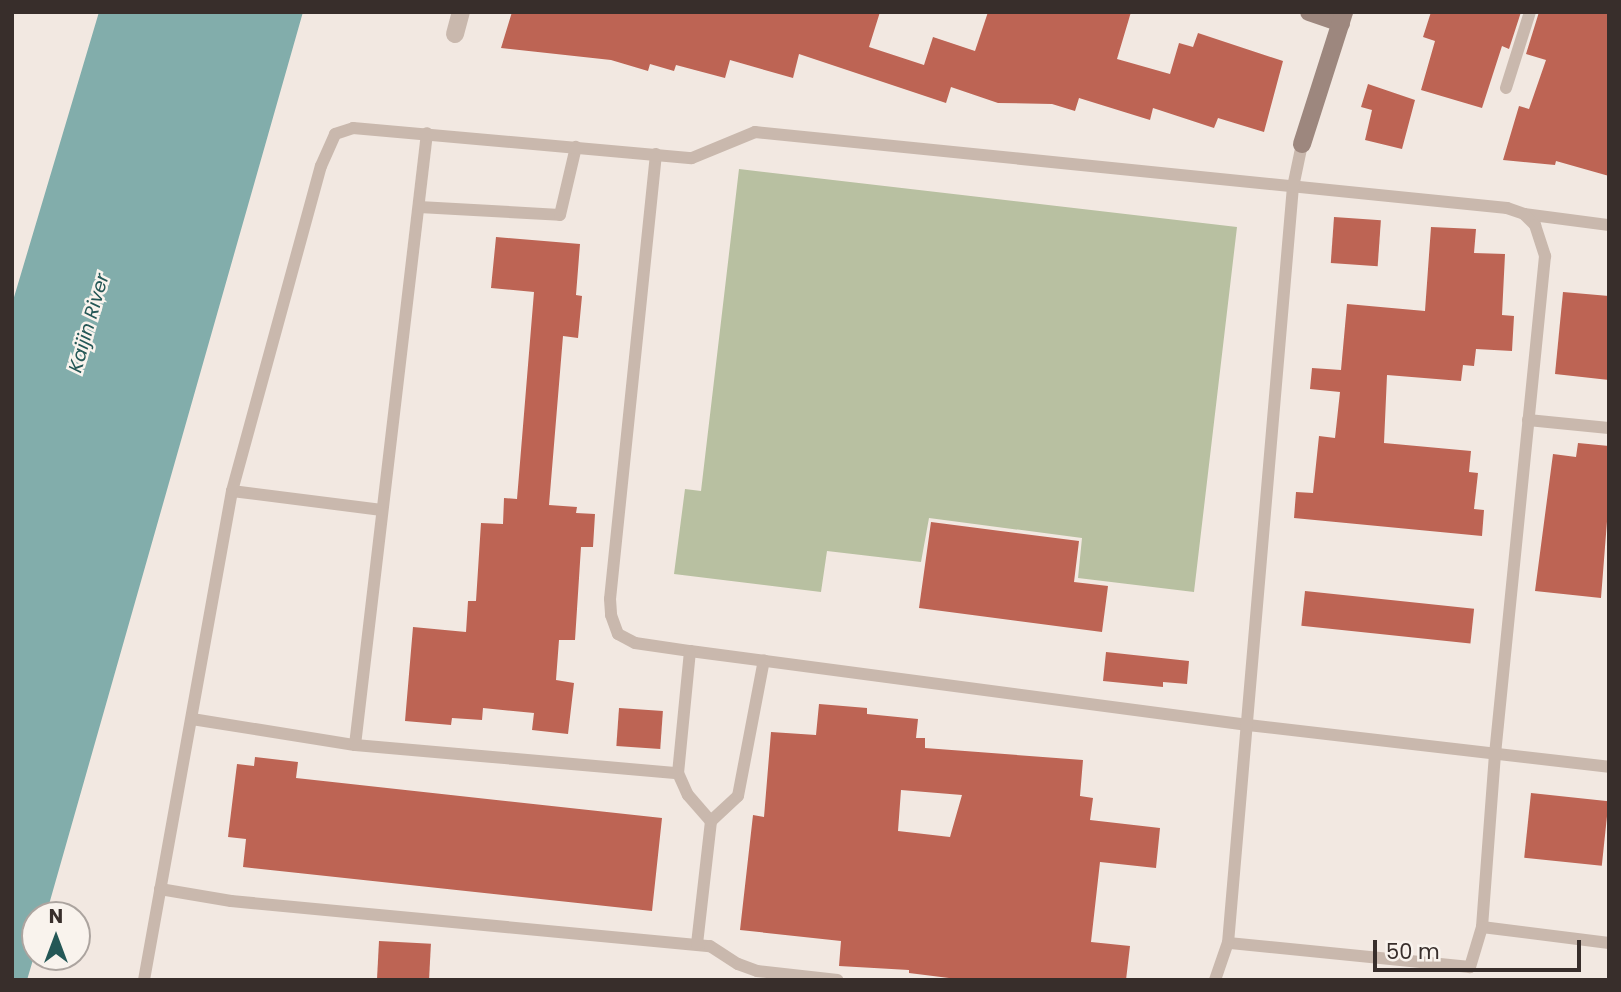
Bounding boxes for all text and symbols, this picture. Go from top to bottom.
water label: Kaijin River [64,271,114,375]
north arrow [21,901,91,971]
text: N [49,903,63,930]
scale bar [1376,926,1584,970]
text: 50 m [1386,937,1440,966]

